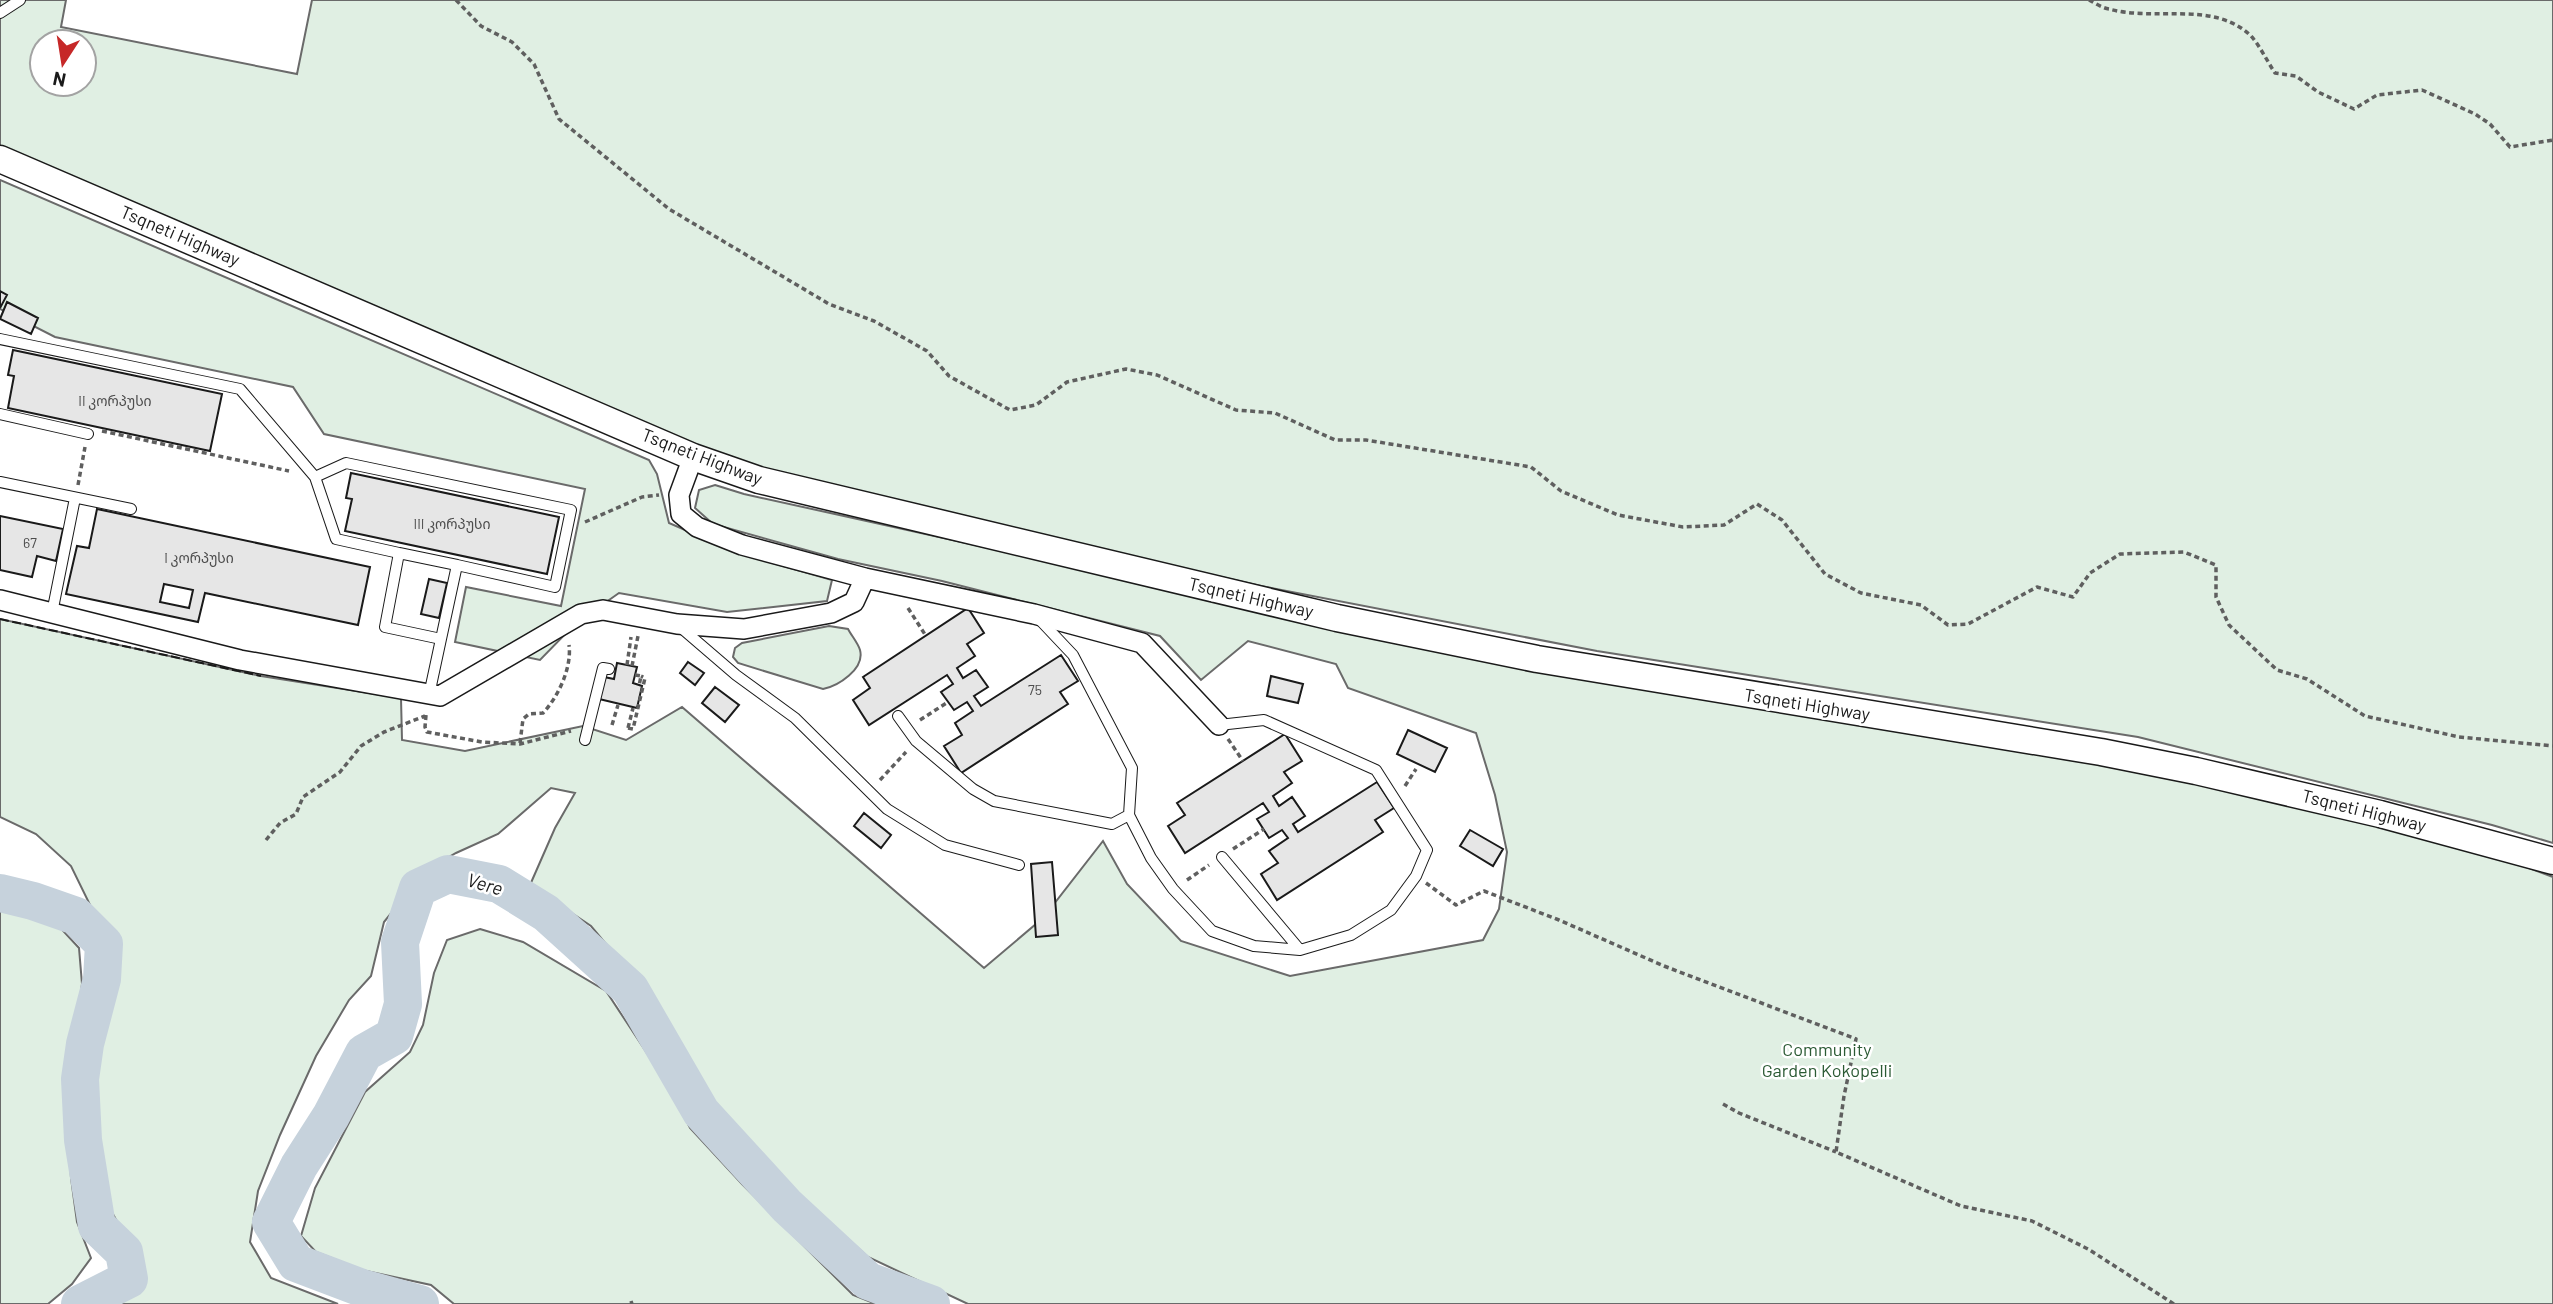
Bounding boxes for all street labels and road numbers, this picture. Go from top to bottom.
street label: Tsqneti Highway [117,200,243,270]
street label: Tsqneti Highway [639,423,766,489]
street label: Tsqneti Highway [1187,572,1316,622]
street label: Tsqneti Highway [1742,683,1872,725]
street label: Tsqneti Highway [2300,784,2429,836]

